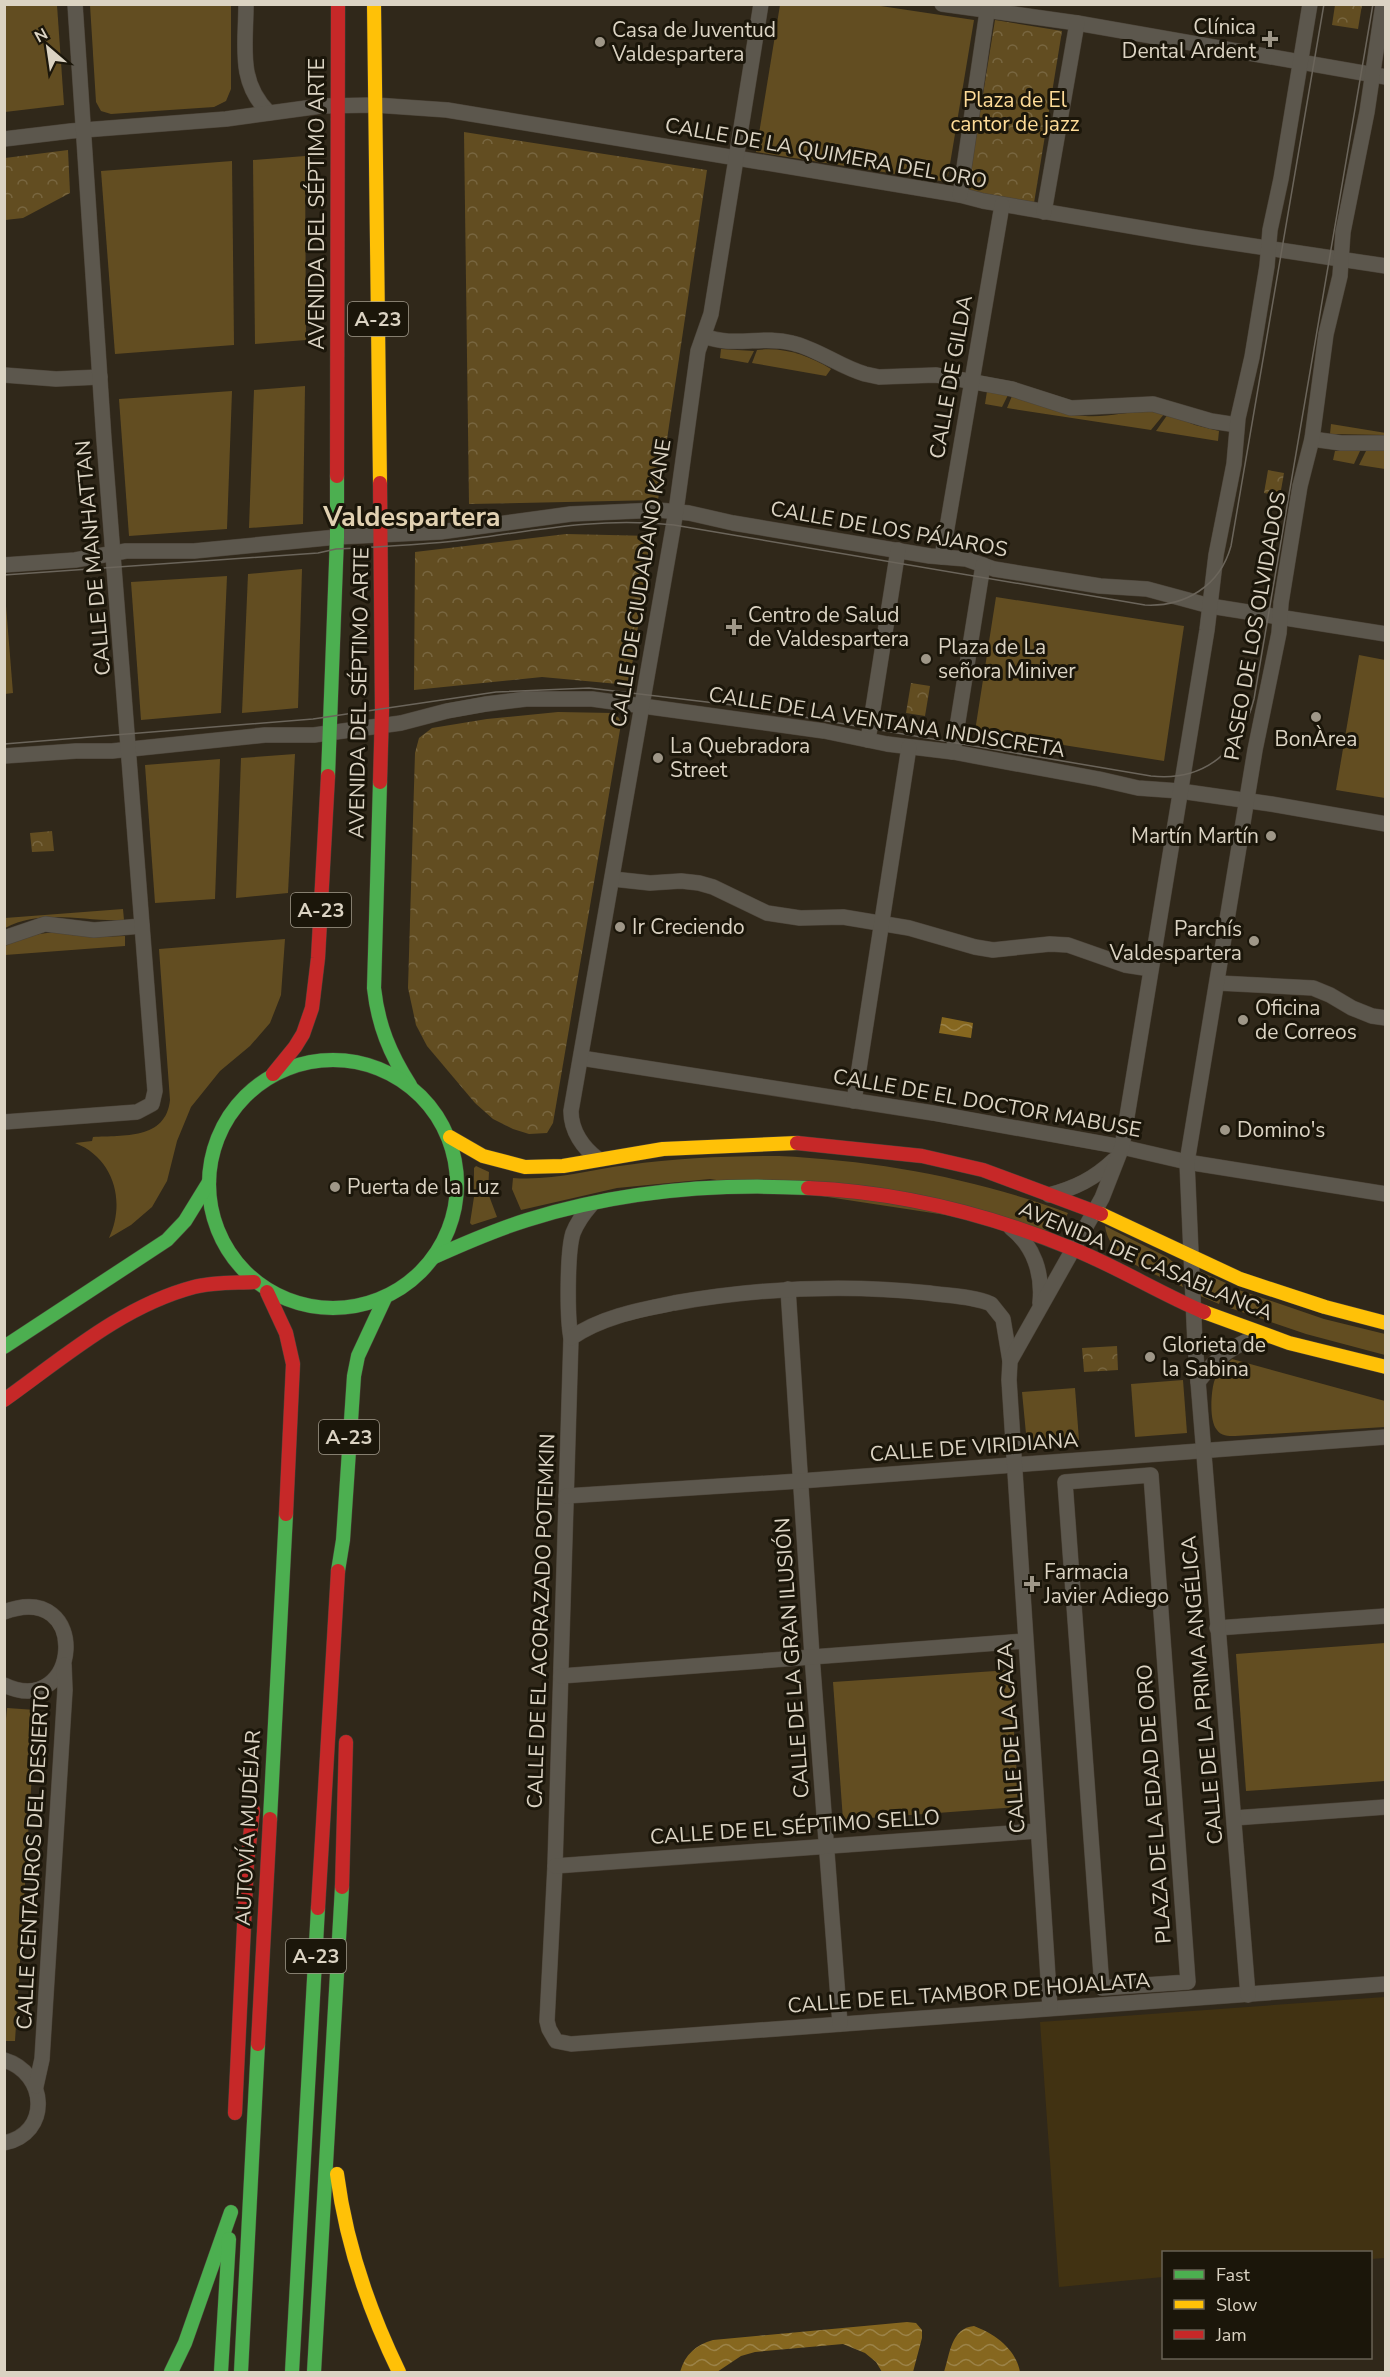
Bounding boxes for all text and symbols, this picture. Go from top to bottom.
place label: Clínica Dental Ardent [1122,13,1257,65]
place label: Casa de Juventud Valdespartera [611,16,776,68]
north arrow [18,18,78,78]
text: N [31,23,52,48]
marker: Clínica Dental Ardent [1261,30,1279,48]
marker: Casa de Juventud Valdespartera [593,35,607,49]
street label: AVENIDA DEL SÉPTIMO ARTE [303,58,331,350]
park label: Plaza de El cantor de jazz [951,86,1080,138]
street label: CALLE DE LA QUIMERA DEL ORO [663,111,989,195]
street label: CALLE DE GILDA [923,293,979,461]
road number: A-23 [348,302,408,336]
street label: CALLE DE CIUDADANO KANE [604,437,678,729]
street label: CALLE DE MANHATTAN [69,439,117,677]
street label: PASEO DE LOS OLVIDADOS [1218,489,1292,763]
street label: CALLE DE LOS PÁJAROS [768,494,1010,564]
district label: Valdespartera [322,499,501,536]
street label: AVENIDA DEL SÉPTIMO ARTE [342,547,376,839]
place label: Centro de Salud de Valdespartera [748,601,909,653]
marker: Centro de Salud de Valdespartera [725,618,743,636]
place label: Plaza de La señora Miniver [938,633,1076,685]
marker: Plaza de La señora Miniver [919,652,933,666]
street label: CALLE DE LA VENTANA INDISCRETA [707,680,1067,764]
marker: BonÀrea [1309,710,1323,724]
place label: BonÀrea [1275,725,1357,753]
place label: La Quebradora Street [670,732,810,784]
marker: La Quebradora Street [651,751,665,765]
place label: Martín Martín [1131,822,1259,850]
marker: Martín Martín [1264,829,1278,843]
road number: A-23 [291,893,351,927]
place label: Ir Creciendo [632,913,745,941]
place label: Parchís Valdespartera [1109,915,1242,967]
marker: Ir Creciendo [613,920,627,934]
marker: Parchís Valdespartera [1247,934,1261,948]
place label: Oficina de Correos [1255,994,1357,1046]
marker: Oficina de Correos [1236,1013,1250,1027]
street label: CALLE DE EL DOCTOR MABUSE [831,1062,1143,1144]
place label: Domino's [1237,1116,1325,1144]
marker: Domino's [1218,1123,1232,1137]
place label: Puerta de la Luz [347,1173,500,1201]
marker: Puerta de la Luz [328,1180,342,1194]
street label: AVENIDA DE CASABLANCA [1015,1195,1277,1327]
place label: Glorieta de la Sabina [1162,1331,1266,1383]
marker: Glorieta de la Sabina [1143,1350,1157,1364]
road number: A-23 [319,1420,379,1454]
street label: CALLE DE VIRIDIANA [869,1426,1079,1468]
street label: CALLE DE EL ACORAZADO POTEMKIN [520,1433,562,1809]
street label: CALLE DE LA GRAN ILUSIÓN [768,1517,816,1799]
street label: CALLE DE LA PRIMA ANGÉLICA [1175,1534,1229,1846]
place label: Farmacia Javier Adiego [1043,1558,1169,1610]
marker: Farmacia Javier Adiego [1025,1577,1039,1591]
street label: CALLE DE LA CAZA [990,1642,1032,1834]
street label: PLAZA DE LA EDAD DE ORO [1130,1663,1178,1945]
street label: CALLE CENTAUROS DEL DESIERTO [10,1684,56,2030]
street label: AUTOVÍA MUDÉJAR [229,1729,267,1927]
street label: CALLE DE EL SÉPTIMO SELLO [649,1803,941,1851]
road number: A-23 [286,1939,346,1973]
street label: CALLE DE EL TAMBOR DE HOJALATA [787,1966,1151,2020]
legend [1162,2251,1372,2359]
text: Fast [1216,2263,1251,2287]
text: Slow [1216,2293,1257,2317]
text: Jam [1215,2323,1247,2347]

